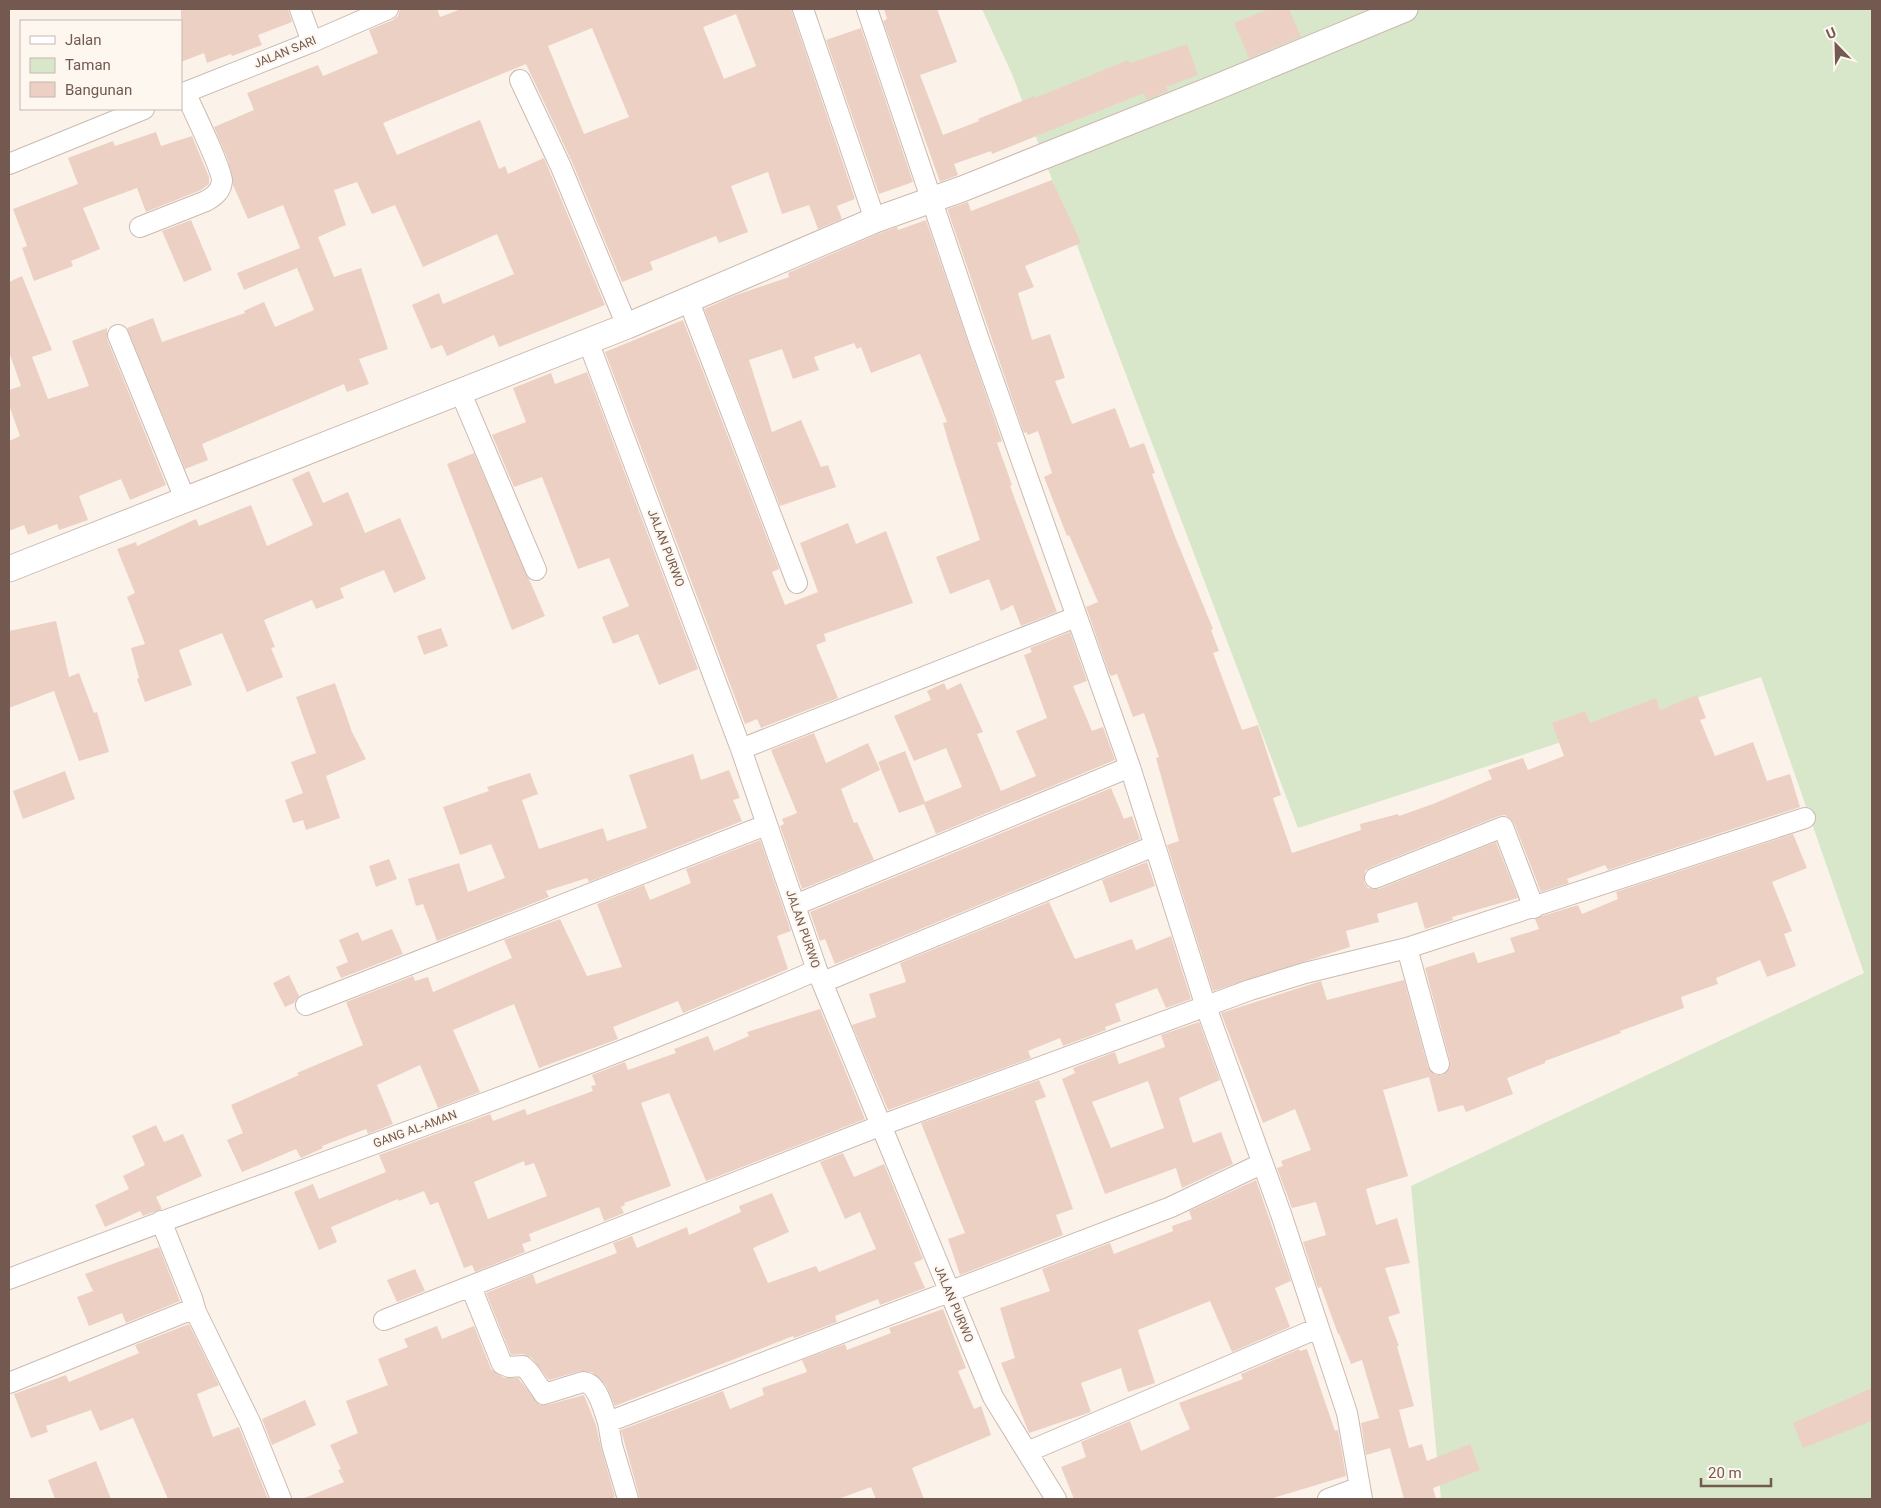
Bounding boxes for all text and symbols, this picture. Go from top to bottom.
legend [20,20,182,110]
north arrow [1811,20,1861,70]
text: U [1824,24,1838,42]
text: Jalan [65,31,102,49]
street label: JALAN SARI [252,33,318,71]
text: Taman [65,56,111,74]
text: Bangunan [65,81,132,99]
street label: JALAN PURWO [645,507,687,589]
street label: JALAN PURWO [783,888,823,970]
street label: GANG AL-AMAN [371,1107,459,1151]
street label: JALAN PURWO [932,1264,976,1344]
scale bar [1701,1456,1771,1488]
text: 20 m [1708,1464,1742,1482]

